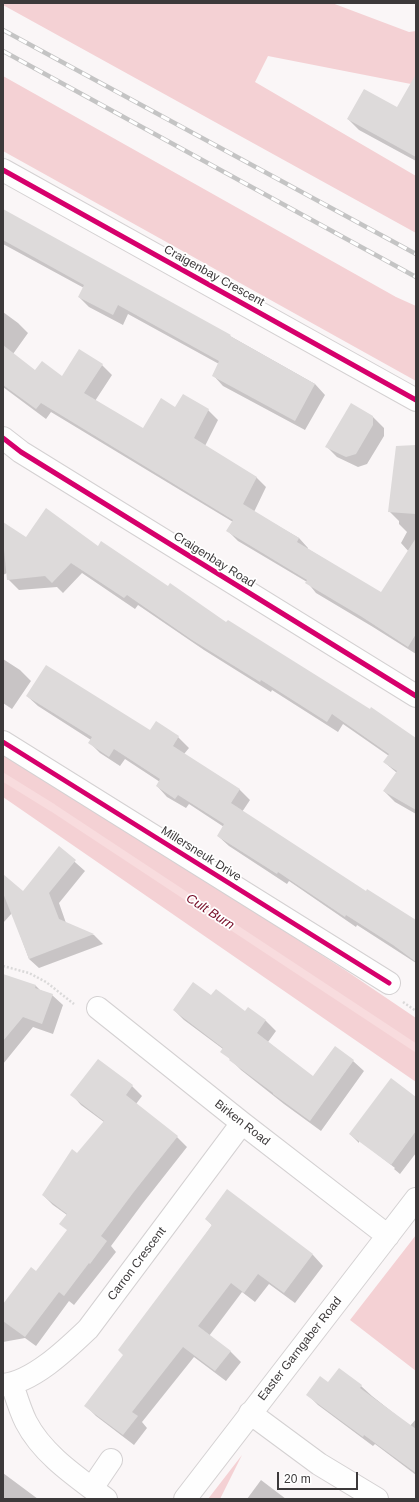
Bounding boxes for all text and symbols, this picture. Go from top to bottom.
street label: Craigenbay Crescent [161,242,267,310]
street label: Craigenbay Road [171,529,257,591]
street label: Millersneuk Drive [158,824,244,884]
water label: Cult Burn [183,891,237,933]
street label: Birken Road [212,1097,272,1149]
street label: Carron Crescent [105,1225,169,1303]
street label: Easter Garngaber Road [255,1294,345,1404]
scale bar [279,1464,360,1490]
text: 20 m [284,1472,311,1486]

